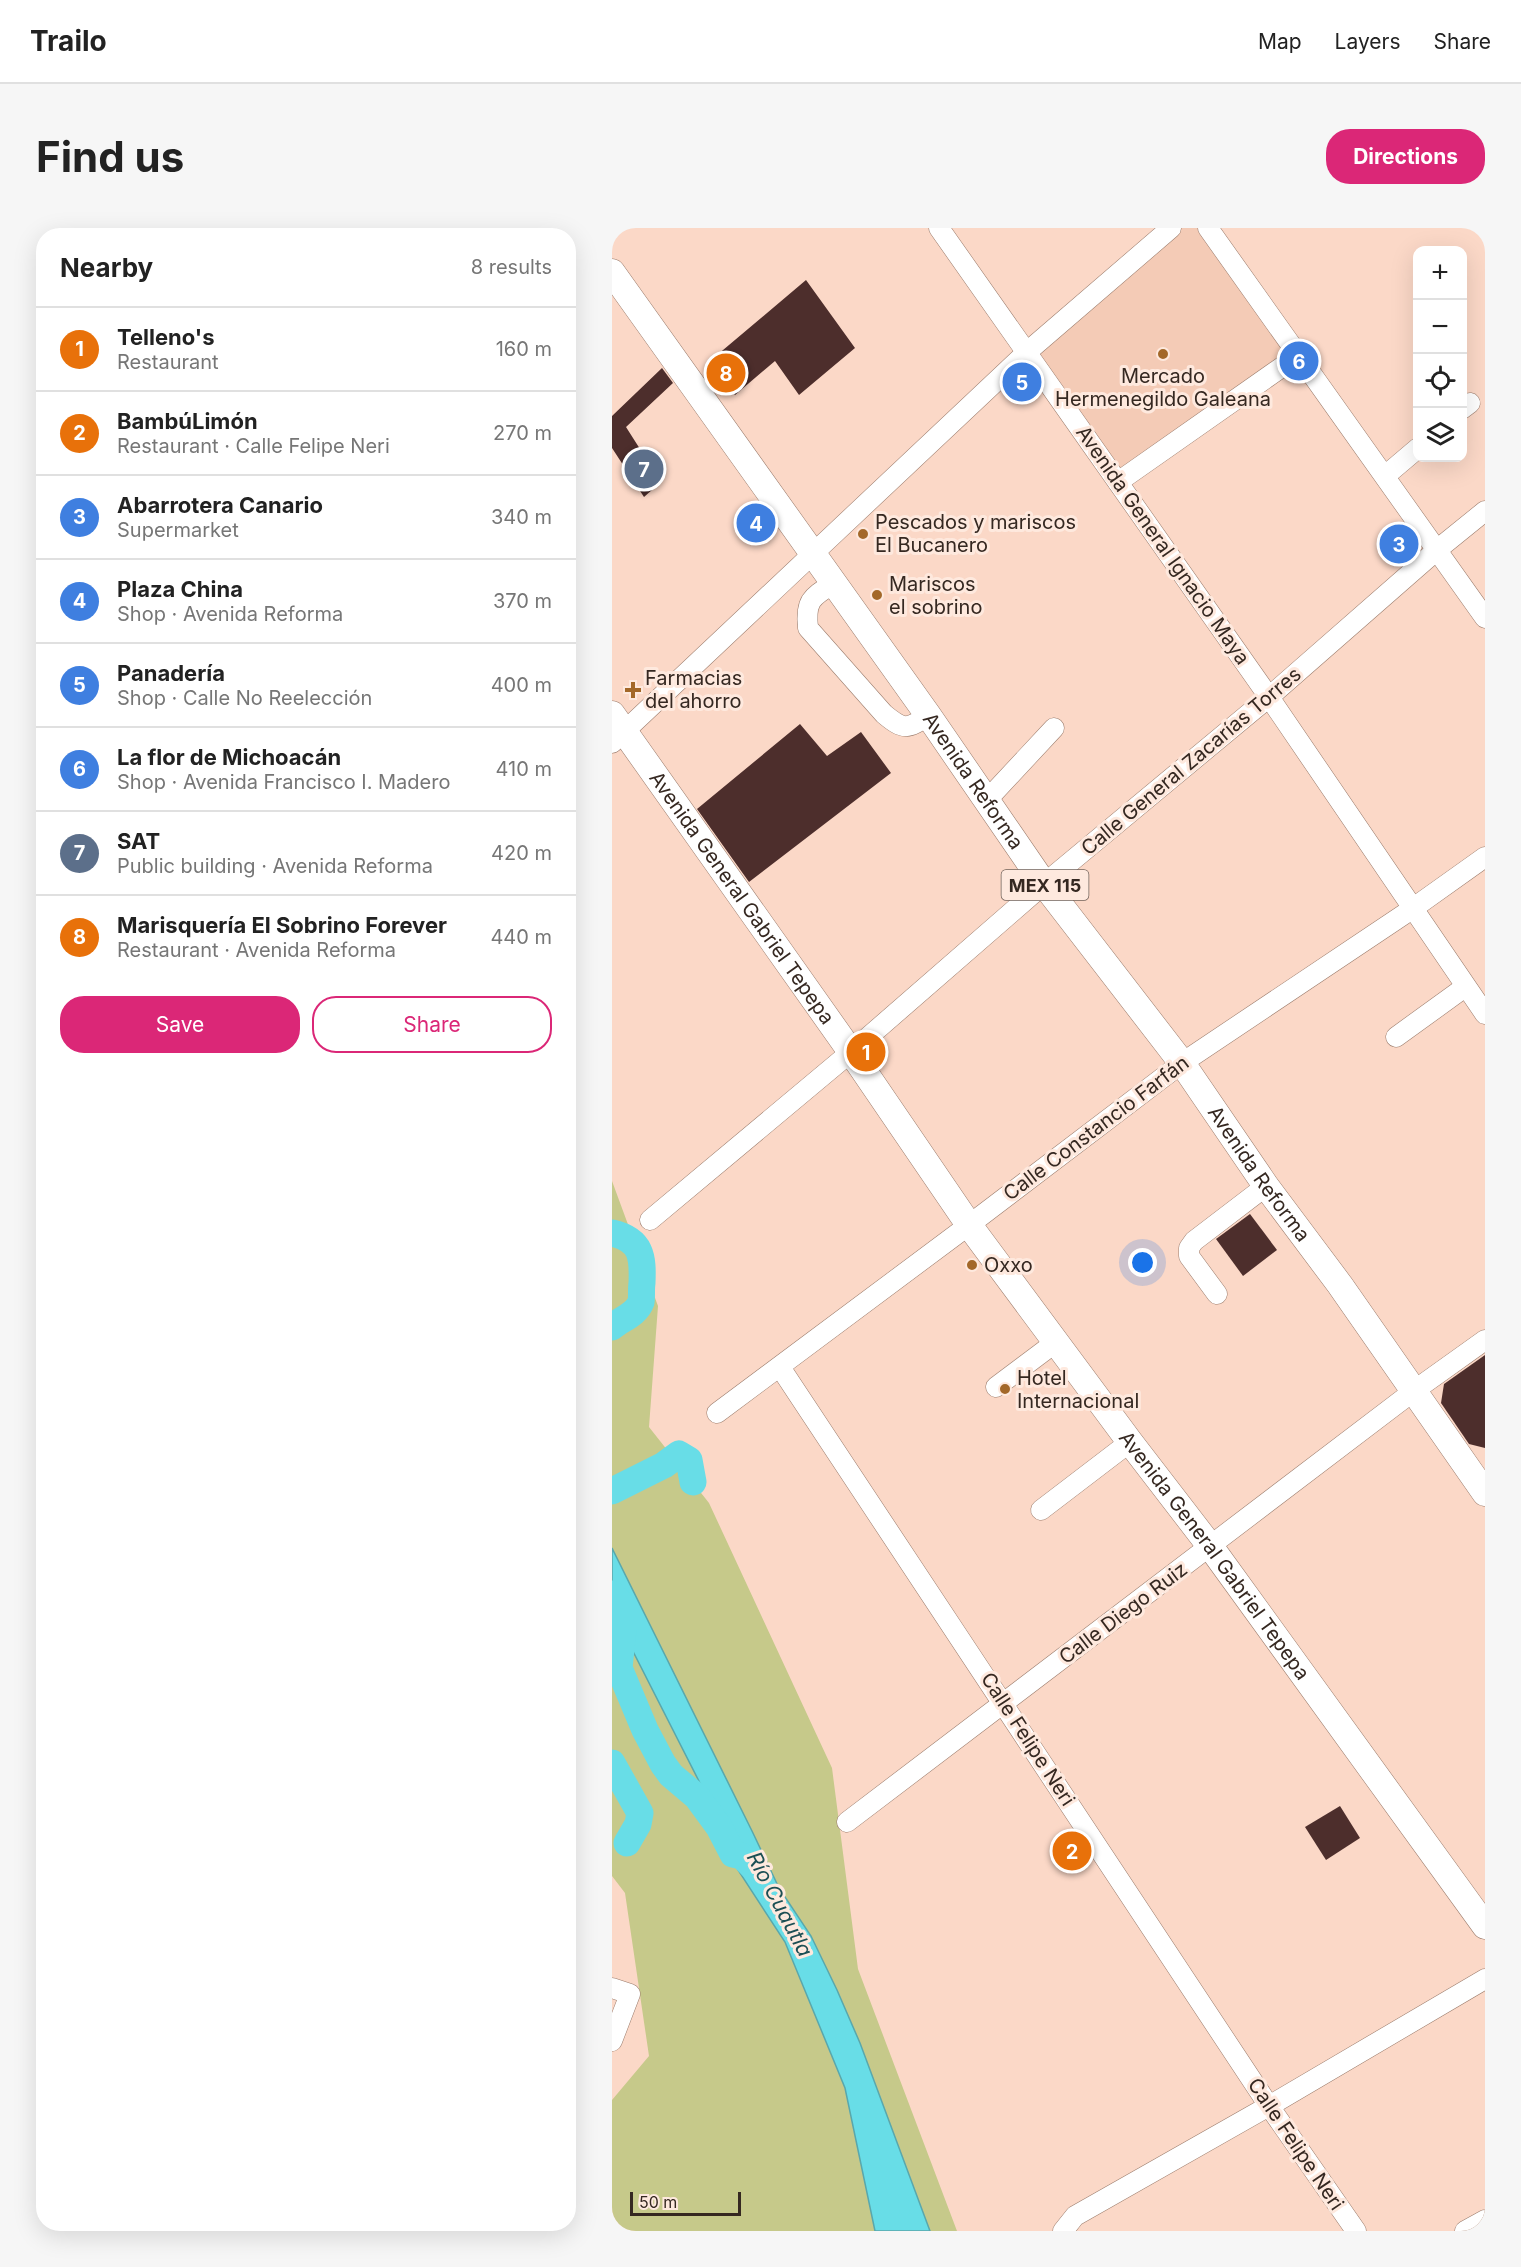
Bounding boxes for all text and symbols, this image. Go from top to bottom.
text: Trailo [30,24,107,58]
text: Map [1258,29,1302,54]
text: Layers [1335,29,1401,54]
text: Share [1434,29,1491,54]
button: Directions [1326,129,1485,184]
text: Find us [36,131,184,182]
map controls [1413,246,1467,462]
button: + [1413,246,1467,300]
text: Nearby [60,252,153,283]
text: 8 results [471,255,552,279]
button: − [1413,300,1467,354]
text: Telleno's [117,324,214,350]
text: 1 [75,337,84,361]
text: 160 m [496,337,552,361]
pin: 6 [1280,338,1318,384]
marker: Mercado Hermenegildo Galeana [1156,347,1170,361]
text: Restaurant [117,350,219,374]
pin: 8 [706,350,746,396]
button: locate [1413,354,1467,408]
pin: 5 [1002,360,1042,404]
place label: Mercado Hermenegildo Galeana [1055,364,1271,411]
text: BambúLimón [117,408,258,434]
button: layers [1413,408,1467,462]
text: 2 [73,421,86,445]
text: 270 m [493,421,552,445]
street label: Avenida General Ignacio Maya [1071,421,1255,669]
text: Restaurant · Calle Felipe Neri [117,434,390,458]
pin: 7 [624,446,663,492]
text: Abarrotera Canario [117,492,323,518]
pin: 4 [736,500,776,546]
text: 3 [73,505,86,529]
text: 340 m [491,505,552,529]
place label: Pescados y mariscos El Bucanero [875,510,1076,557]
text: Supermarket [117,518,239,542]
pin: 3 [1380,522,1418,566]
marker: Pescados y mariscos El Bucanero [856,527,870,541]
place label: Mariscos el sobrino [889,572,982,619]
text: Plaza China [117,576,243,602]
marker: Mariscos el sobrino [870,588,884,602]
text: 4 [73,589,86,613]
text: 370 m [493,589,552,613]
text: Shop · Avenida Reforma [117,602,343,626]
text: Panadería [117,660,225,686]
street label: Calle General Zacarías Torres [1076,662,1306,860]
place label: Farmacias del ahorro [645,666,742,713]
text: 5 [73,673,86,697]
text: 400 m [491,673,552,697]
marker: Farmacias del ahorro [626,683,640,697]
text: Shop · Calle No Reelección [117,686,372,710]
street label: Avenida Reforma [918,708,1028,854]
text: La flor de Michoacán [117,744,341,770]
text: 6 [73,757,86,781]
text: 410 m [496,757,552,781]
street label: Avenida General Gabriel Tepepa [644,767,839,1029]
text: Shop · Avenida Francisco I. Madero [117,770,450,794]
text: SAT [117,828,160,854]
text: 7 [74,841,85,865]
text: 420 m [491,841,552,865]
text: Public building · Avenida Reforma [117,854,433,878]
road number: MEX 115 [1002,870,1088,900]
text: Marisquería El Sobrino Forever [117,912,447,938]
text: 8 [73,925,86,949]
text: 440 m [490,925,552,949]
text: Restaurant · Avenida Reforma [117,938,396,962]
button: Save [60,996,300,1053]
button: Share [312,996,552,1053]
pin: 1 [846,1030,886,1074]
street label: Calle Constancio Farfán [999,1050,1193,1206]
street label: Avenida Reforma [1203,1101,1315,1246]
your location [1128,1248,1157,1277]
place label: Oxxo [984,1253,1033,1277]
marker: Oxxo [965,1258,979,1272]
place label: Hotel Internacional [1017,1366,1139,1413]
marker: Hotel Internacional [998,1382,1012,1396]
street label: Avenida General Gabriel Tepepa [1114,1426,1315,1684]
street label: Calle Diego Ruiz [1054,1557,1192,1669]
street label: Calle Felipe Neri [976,1668,1080,1810]
pin: 2 [1052,1828,1092,1874]
water label: Río Cuautla [742,1847,818,1961]
street label: Calle Felipe Neri [1243,2073,1349,2215]
scale bar [630,2189,741,2216]
text: 50 m [639,2192,677,2212]

